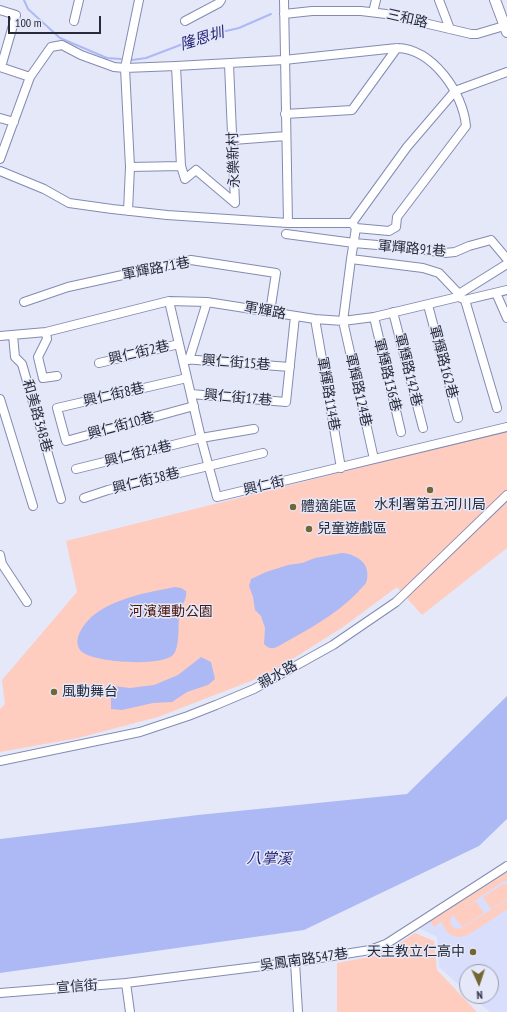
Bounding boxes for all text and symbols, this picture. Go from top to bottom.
street label: 三和路 [385,6,429,32]
scale bar [10,8,103,34]
text: 100 m [15,15,42,30]
water label: 隆恩圳 [178,24,226,54]
street label: 永樂新村 [225,132,243,188]
street label: 軍輝路91巷 [377,238,447,260]
street label: 軍輝路71巷 [121,254,191,284]
street label: 軍輝路 [243,299,287,323]
street label: 軍輝路162巷 [425,324,461,400]
street label: 軍輝路142巷 [391,332,425,408]
street label: 軍輝路136巷 [370,337,404,413]
street label: 興仁街2巷 [107,338,171,368]
street label: 興仁街15巷 [201,352,271,374]
street label: 軍輝路124巷 [341,352,375,428]
street label: 軍輝路114巷 [313,356,343,432]
street label: 和美路348巷 [19,378,55,454]
street label: 興仁街8巷 [82,380,146,410]
street label: 興仁街17巷 [203,387,273,409]
street label: 興仁街10巷 [86,409,156,443]
street label: 興仁街24巷 [103,438,173,470]
street label: 興仁街38巷 [111,465,181,497]
street label: 興仁街 [242,473,286,499]
marker: 水利署第五河川局 [425,485,435,495]
place label: 水利署第五河川局 [374,497,486,513]
place label: 體適能區 [301,499,357,515]
marker: 體適能區 [288,502,298,512]
place label: 兒童遊戲區 [317,521,387,537]
marker: 兒童遊戲區 [304,524,314,534]
park label: 河濱運動公園 [129,604,213,620]
street label: 親水路 [256,657,300,693]
place label: 風動舞台 [62,684,118,700]
marker: 風動舞台 [49,687,59,697]
water label: 八掌溪 [246,850,292,868]
place label: 天主教立仁高中 [367,944,465,960]
street label: 吳鳳南路547巷 [259,945,349,975]
marker: 天主教立仁高中 [468,947,478,957]
north arrow [459,964,499,1004]
street label: 宣信街 [55,977,99,997]
text: N [476,988,483,1002]

